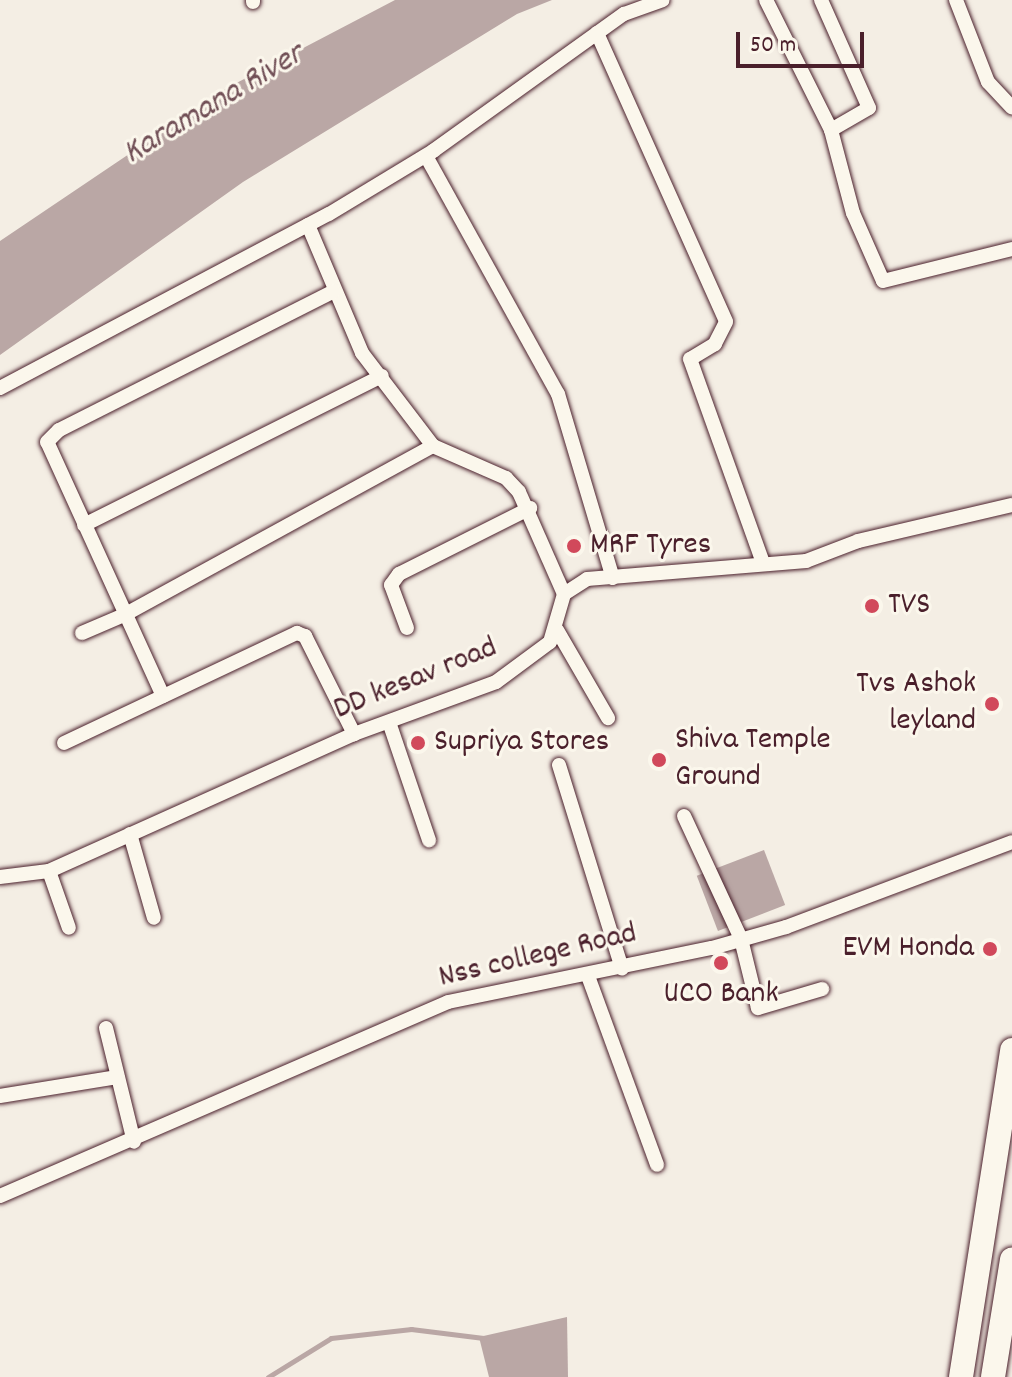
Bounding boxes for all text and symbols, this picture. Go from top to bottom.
scale bar [740,16,868,66]
text: 50 m [750,29,796,63]
water label: Karamana River [116,35,312,175]
place label: MRF Tyres [590,527,711,565]
marker: MRF Tyres [565,537,583,555]
place label: TVS [888,587,930,625]
marker: TVS [863,597,881,615]
street label: DD kesav road [329,630,503,730]
place label: Tvs Ashok leyland [856,667,976,742]
marker: Tvs Ashok leyland [983,695,1001,713]
place label: Shiva Temple Ground [675,723,831,798]
place label: Supriya Stores [434,724,609,762]
marker: Supriya Stores [409,734,427,752]
marker: Shiva Temple Ground [650,751,668,769]
street label: Nss college Road [435,916,641,998]
place label: EVM Honda [843,930,974,968]
marker: EVM Honda [981,940,999,958]
marker: UCO Bank [712,954,730,972]
place label: UCO Bank [663,976,779,1014]

